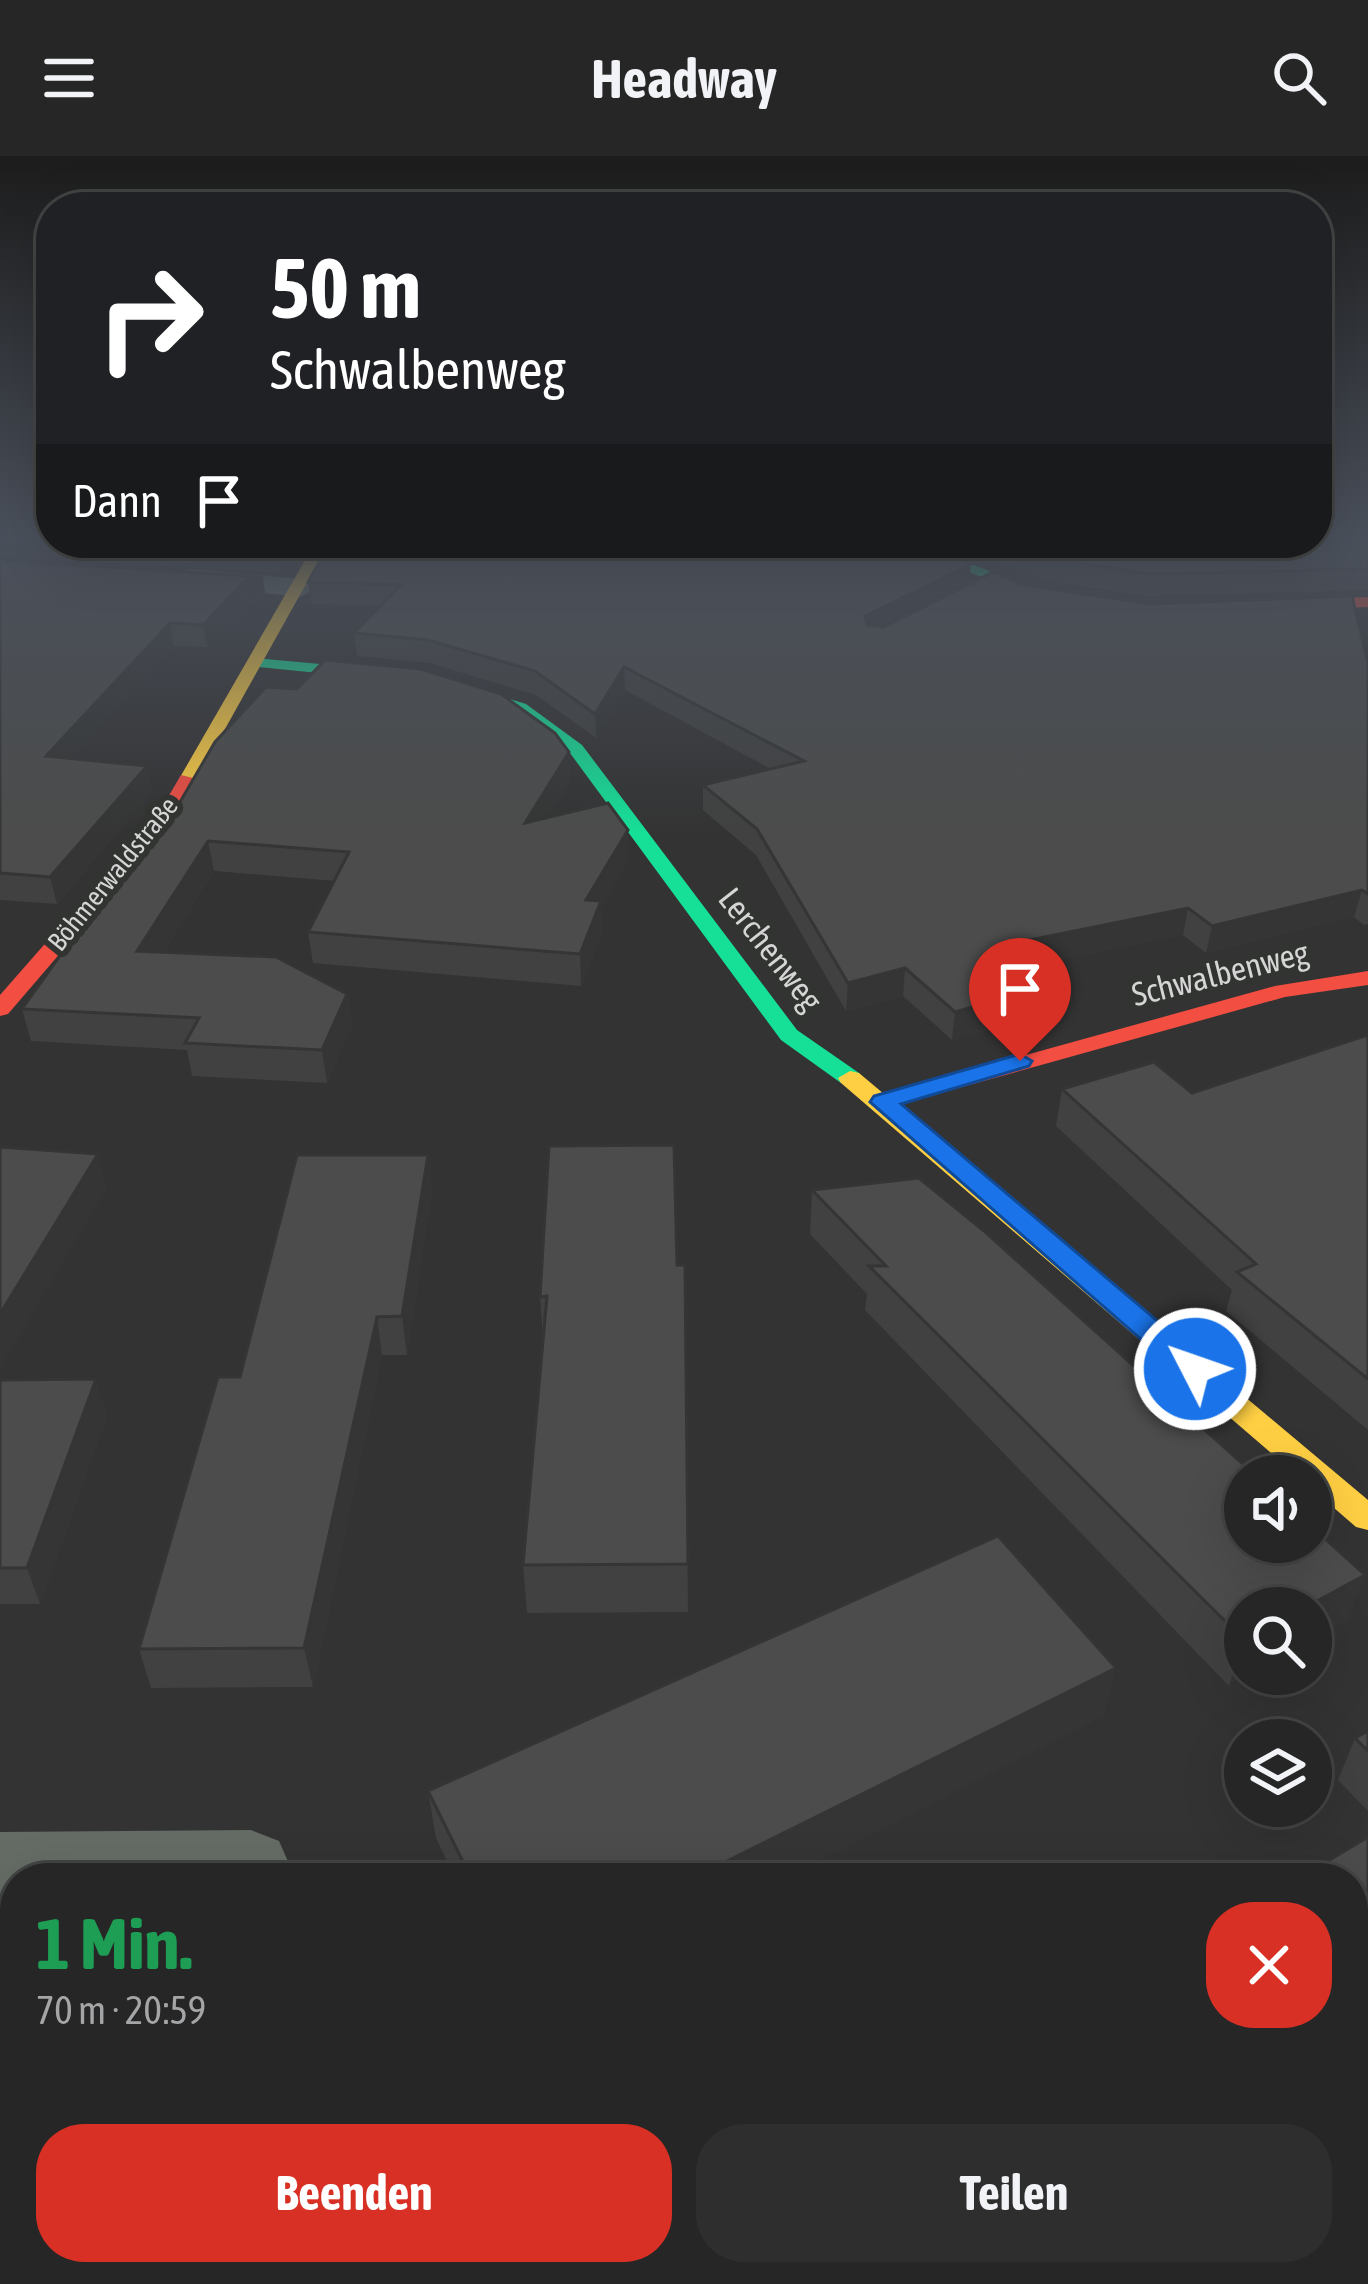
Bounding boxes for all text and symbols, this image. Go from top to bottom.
icon: menu [36,45,102,111]
icon: search [1266,45,1332,111]
text: Headway [591,48,777,109]
icon: right [72,240,228,396]
text: 50 m [270,240,421,336]
text: Schwalbenweg [270,339,566,400]
icon: arrive [186,468,252,534]
text: Dann [72,475,162,527]
street label: Böhmerwaldstraße [41,791,184,957]
street label: Lerchenweg [711,880,831,1019]
street label: Schwalbenweg [1128,933,1313,1013]
pin [969,938,1071,1061]
icon: arrive [987,956,1053,1022]
position arrow [1132,1306,1258,1432]
map controls [1224,1455,1332,1827]
button: sound [1224,1455,1332,1563]
button: search [1224,1587,1332,1695]
button: layers [1224,1719,1332,1827]
text: 1 Min. [36,1902,192,1984]
button: close [1206,1902,1332,2028]
text: 70 m · 20:59 [36,1988,206,2032]
button: Beenden [36,2124,672,2262]
button: Teilen [696,2124,1332,2262]

